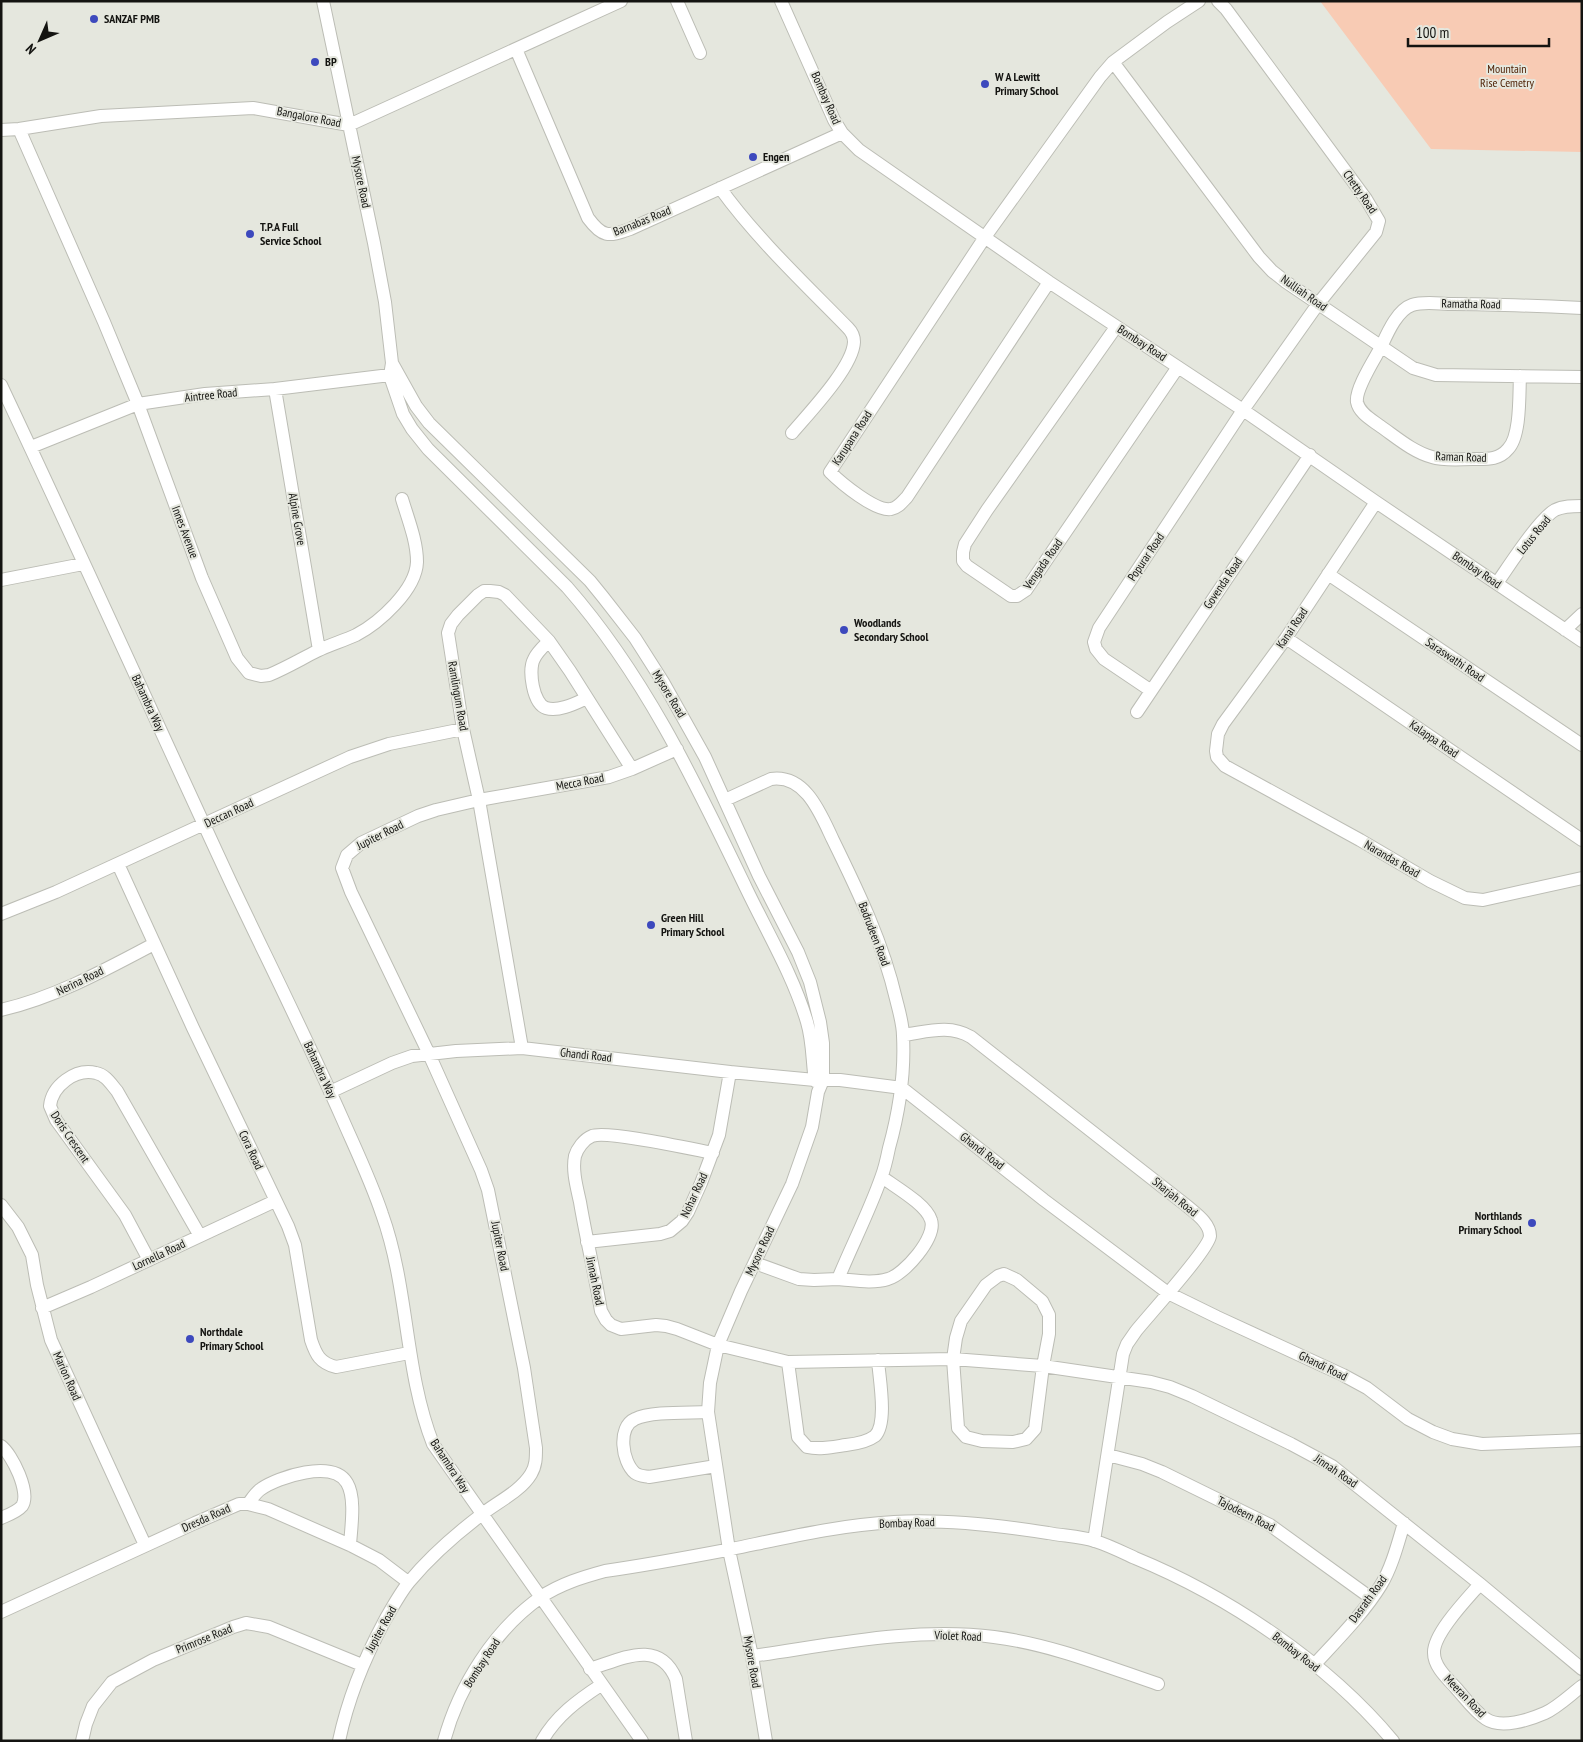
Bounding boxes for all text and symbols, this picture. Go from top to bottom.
place label: SANZAF PMB [104,11,160,26]
marker: SANZAF PMB [88,13,100,25]
north arrow [15,15,65,65]
scale bar [1408,15,1549,47]
text: 100 m [1416,23,1449,42]
text: N [22,40,40,58]
place label: BP [325,54,337,69]
marker: BP [309,56,321,68]
park label: Mountain Rise Cemetry [1480,61,1534,90]
street label: Bombay Road [808,69,845,126]
place label: W A Lewitt Primary School [994,69,1059,98]
marker: W A Lewitt Primary School [979,78,991,90]
street label: Bangalore Road [276,103,342,130]
place label: Engen [763,149,789,164]
marker: Engen [747,151,759,163]
street label: Mysore Road [349,155,374,209]
street label: Chetty Road [1340,167,1381,216]
street label: Barnabas Road [611,202,673,239]
place label: T.P.A Full Service School [260,219,322,248]
marker: T.P.A Full Service School [244,228,256,240]
street label: Nulliah Road [1278,271,1330,314]
street label: Ramatha Road [1441,295,1501,312]
street label: Bombay Road [1115,321,1170,364]
street label: Aintree Road [184,384,238,405]
street label: Karupana Road [828,408,875,468]
street label: Raman Road [1435,448,1487,465]
street label: Alpine Grove [286,492,309,546]
street label: Innes Avenue [169,503,202,560]
street label: Lotus Road [1514,512,1554,557]
street label: Popurar Road [1124,530,1167,584]
street label: Vengada Road [1019,536,1065,593]
street label: Bombay Road [1450,548,1505,591]
street label: Govenda Road [1200,554,1245,611]
street label: Kanai Road [1272,604,1311,651]
place label: Woodlands Secondary School [853,615,928,644]
marker: Woodlands Secondary School [838,624,850,636]
street label: Saraswathi Road [1423,634,1488,685]
street label: Ramlingum Road [445,660,472,732]
street label: Mysore Road [649,667,689,720]
street label: Bahambra Way [129,672,168,734]
street label: Kalappa Road [1407,717,1462,761]
street label: Mecca Road [555,770,605,794]
street label: Deccan Road [202,795,256,830]
street label: Jupiter Road [353,816,406,853]
street label: Narandas Road [1362,837,1423,880]
street label: Badrudeen Road [855,900,894,968]
place label: Green Hill Primary School [661,910,725,939]
marker: Green Hill Primary School [645,919,657,931]
street label: Nerina Road [54,963,106,998]
street label: Bahambra Way [301,1039,340,1101]
street label: Ghandi Road [559,1044,613,1065]
street label: Doris Crescent [48,1108,94,1166]
street label: Cora Road [236,1128,267,1172]
street label: Ghandi Road [957,1129,1007,1173]
street label: Nohar Road [677,1170,710,1220]
street label: Sharjah Road [1150,1174,1201,1219]
place label: Northlands Primary School [1459,1208,1522,1237]
marker: Northlands Primary School [1526,1217,1538,1229]
street label: Jupiter Road [488,1219,513,1272]
street label: Mysore Road [742,1224,777,1278]
street label: Lornella Road [130,1236,188,1273]
street label: Jinnah Road [583,1254,608,1306]
place label: Northdale Primary School [200,1324,264,1353]
marker: Northdale Primary School [184,1333,196,1345]
street label: Ghandi Road [1297,1347,1350,1384]
street label: Marion Road [50,1349,85,1403]
street label: Bahambra Way [428,1436,474,1496]
street label: Jinnah Road [1311,1450,1361,1491]
street label: Tajodeem Road [1215,1493,1278,1534]
street label: Dresda Road [179,1500,232,1535]
street label: Bombay Road [879,1514,935,1531]
street label: Dasrath Road [1345,1572,1390,1625]
street label: Jupiter Road [361,1603,399,1655]
street label: Primrose Road [174,1620,234,1657]
street label: Violet Road [933,1627,982,1644]
street label: Bombay Road [1270,1629,1323,1675]
street label: Bombay Road [460,1635,503,1690]
street label: Mysore Road [741,1635,764,1689]
street label: Meeran Road [1441,1671,1489,1720]

